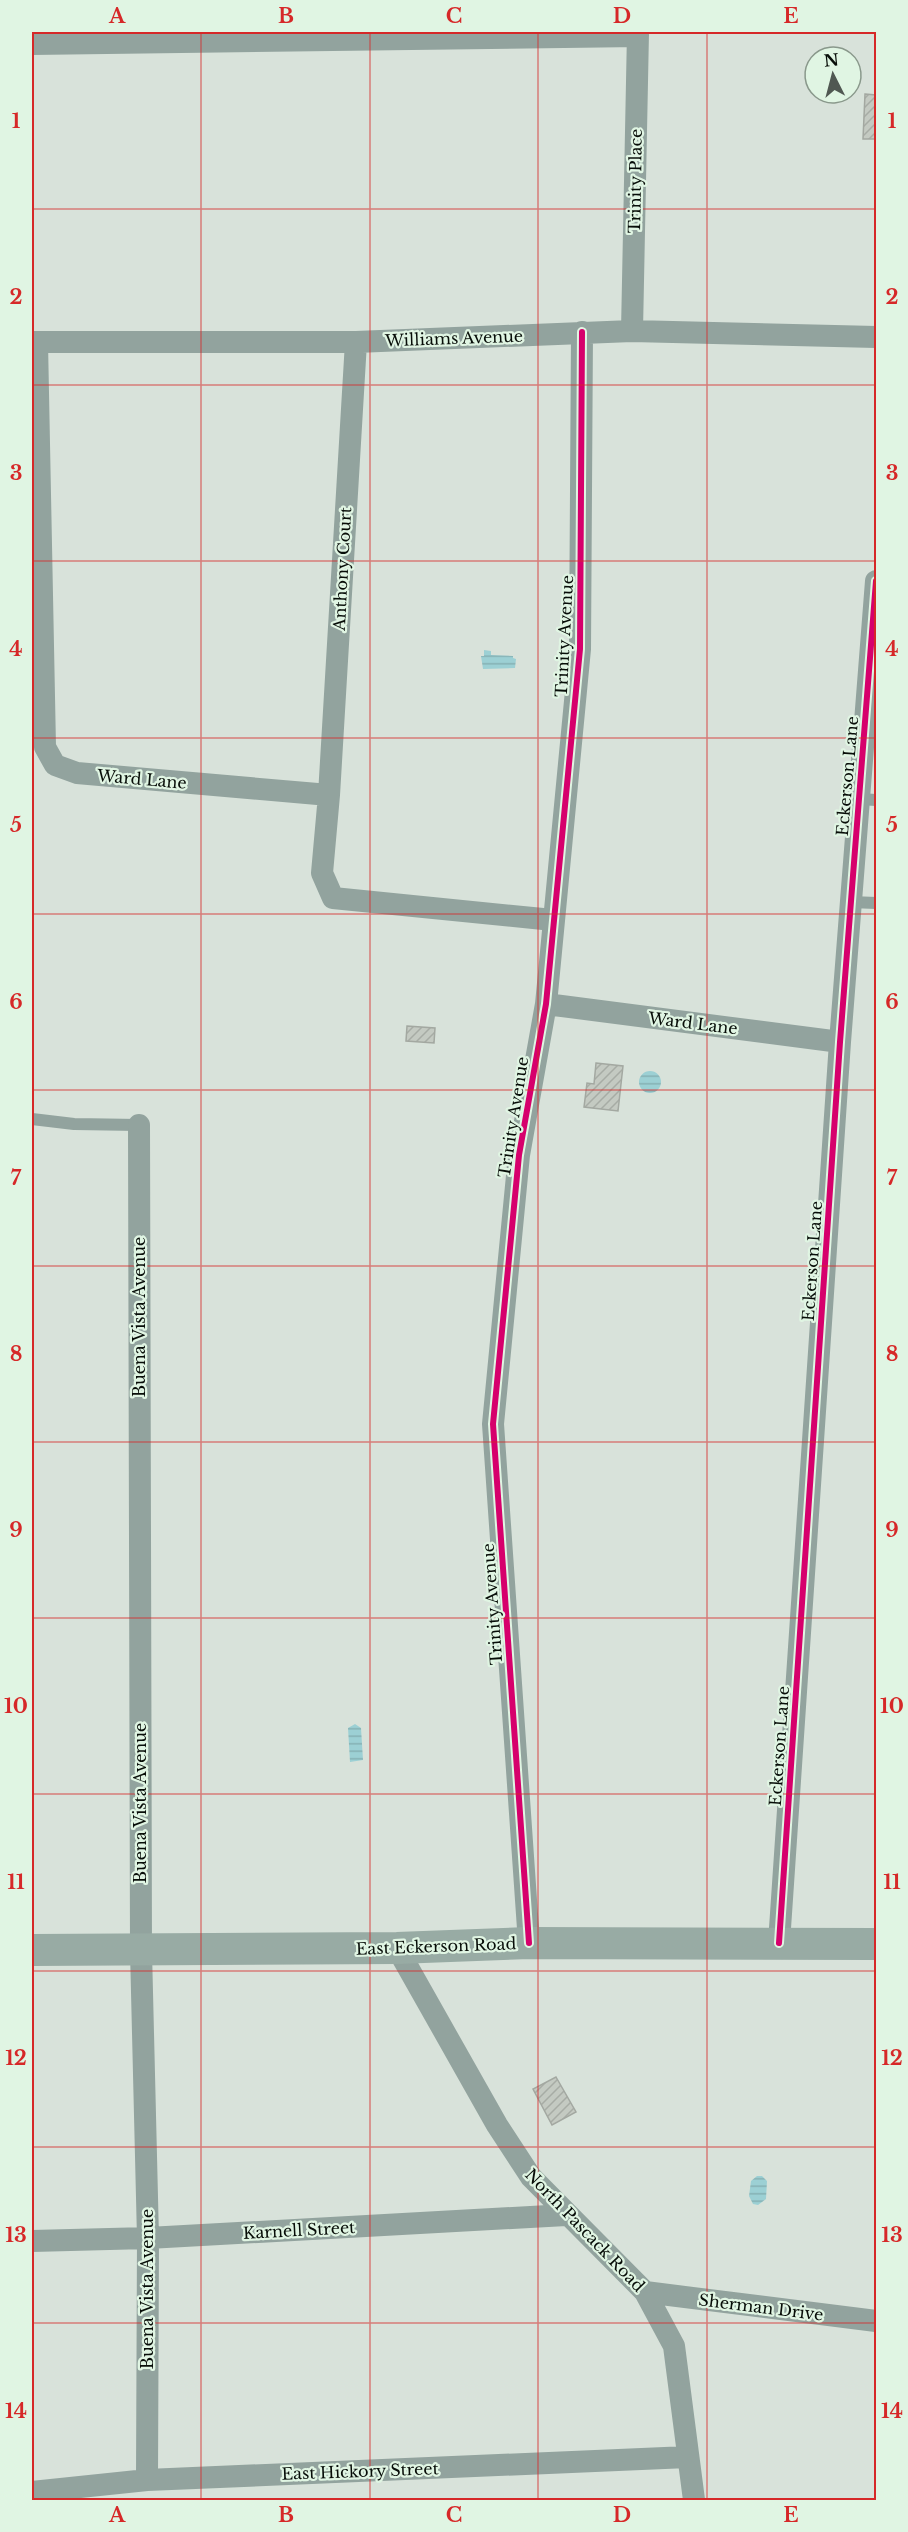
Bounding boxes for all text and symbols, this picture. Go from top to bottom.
text: A [108,4,126,28]
text: B [278,4,294,28]
text: C [446,4,462,28]
text: D [613,4,631,28]
text: E [783,4,799,28]
north arrow [803,45,863,105]
text: N [823,49,840,71]
text: 1 [12,109,21,133]
text: 1 [888,109,897,133]
street label: Trinity Place [624,129,646,233]
text: 2 [9,285,23,309]
text: 2 [885,285,899,309]
street label: Williams Avenue [384,326,523,350]
text: 3 [10,461,22,485]
text: 3 [886,461,898,485]
street label: Anthony Court [329,507,355,632]
street label: Trinity Avenue [551,575,577,697]
text: 4 [9,637,23,661]
text: 4 [885,637,899,661]
street label: Eckerson Lane [832,715,862,837]
street label: Ward Lane [95,765,188,793]
text: 5 [10,813,22,837]
text: 5 [886,813,898,837]
text: 6 [9,990,23,1014]
text: 6 [885,990,899,1014]
street label: Ward Lane [646,1007,739,1038]
street label: Trinity Avenue [494,1055,532,1179]
text: 7 [11,1166,22,1190]
text: 7 [887,1166,898,1190]
street label: Eckerson Lane [798,1200,826,1322]
street label: Buena Vista Avenue [129,1237,149,1397]
text: 8 [10,1342,22,1366]
text: 8 [886,1342,898,1366]
text: 9 [9,1518,23,1542]
text: 9 [885,1518,899,1542]
street label: Trinity Avenue [478,1542,506,1666]
street label: Eckerson Lane [765,1685,793,1807]
text: 10 [4,1694,28,1718]
text: 10 [880,1694,904,1718]
street label: Buena Vista Avenue [130,1723,150,1883]
text: 11 [7,1870,25,1894]
text: 11 [883,1870,901,1894]
street label: East Eckerson Road [355,1933,517,1959]
text: 12 [5,2046,27,2070]
text: 12 [881,2046,903,2070]
street label: North Pascack Road [521,2164,649,2296]
street label: Buena Vista Avenue [137,2209,157,2369]
street label: Karnell Street [242,2217,356,2243]
text: 13 [5,2223,27,2247]
text: 13 [881,2223,903,2247]
street label: Sherman Drive [697,2289,825,2325]
text: 14 [5,2399,27,2423]
text: 14 [881,2399,903,2423]
street label: East Hickory Street [281,2458,439,2484]
text: A [108,2503,126,2527]
text: B [278,2503,294,2527]
text: C [446,2503,462,2527]
text: D [613,2503,631,2527]
text: E [783,2503,799,2527]

